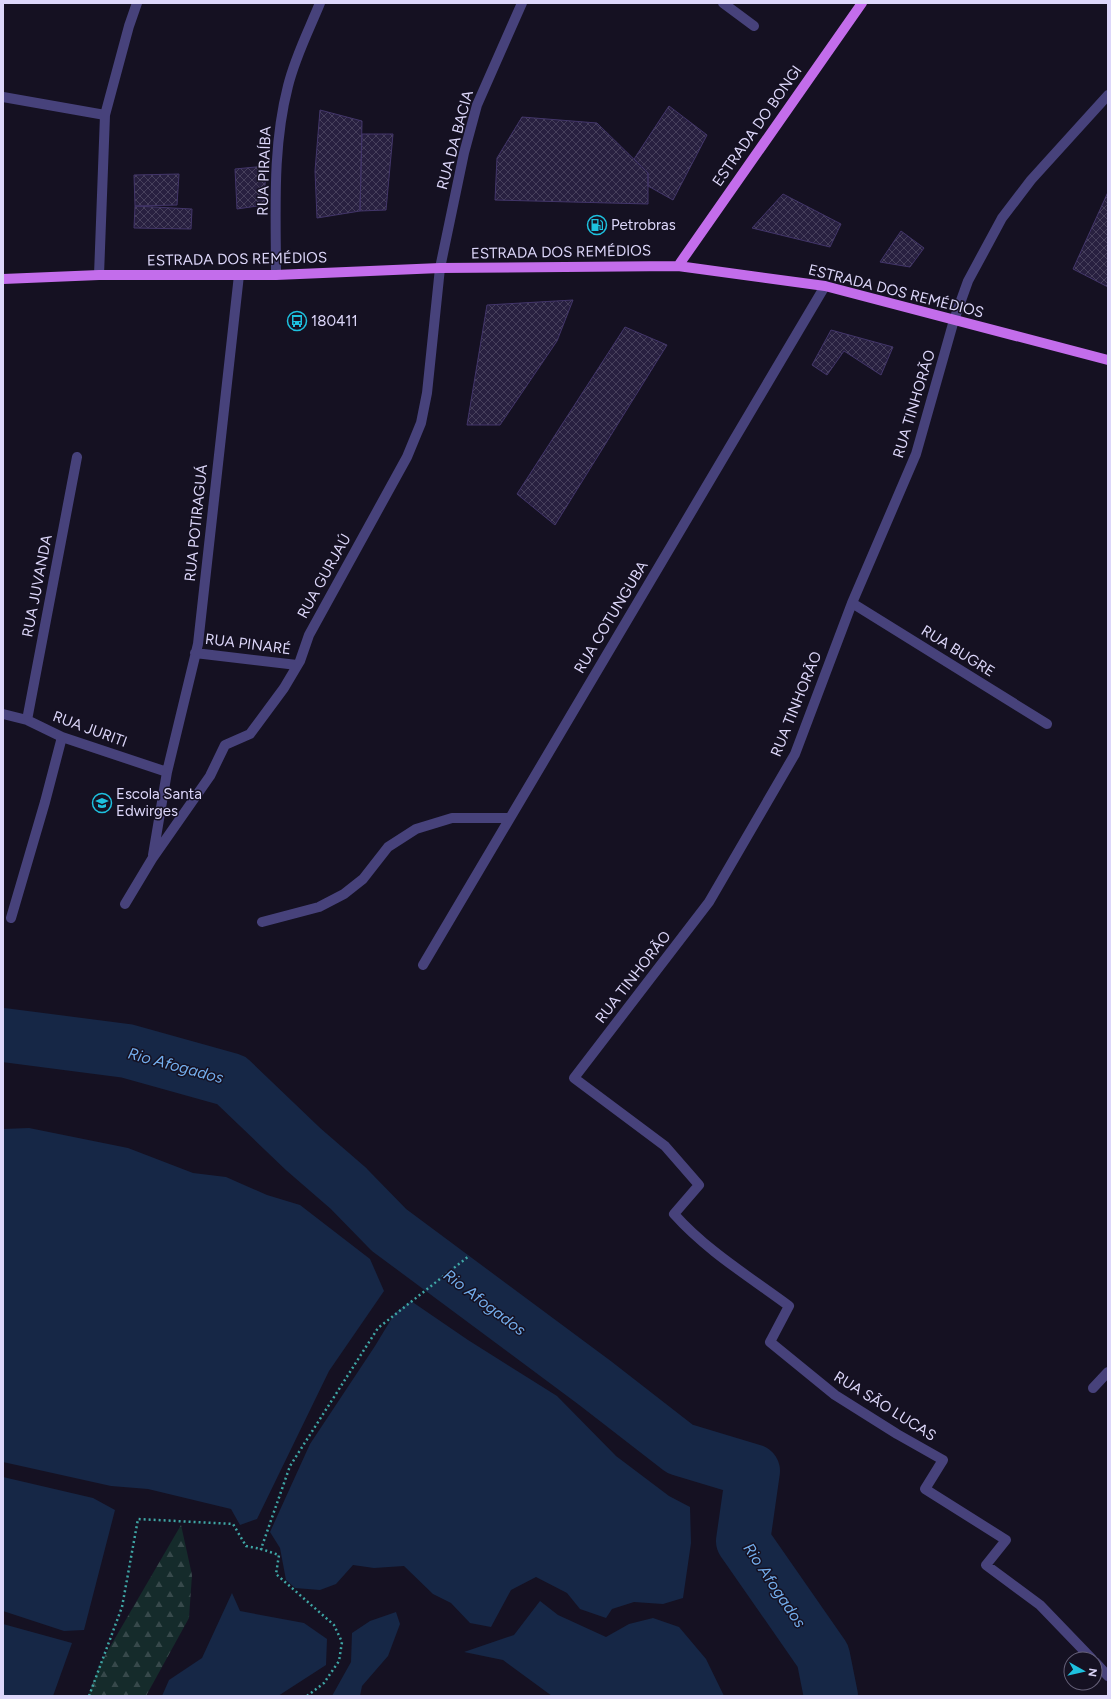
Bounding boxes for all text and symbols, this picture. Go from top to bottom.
street label: ESTRADA DO BONGI [708,62,806,190]
street label: RUA DA BACIA [433,88,477,192]
street label: RUA PIRAÍBA [253,126,275,216]
fuel station icon: Petrobras [586,214,608,236]
place label: Petrobras [611,216,676,234]
street label: ESTRADA DOS REMÉDIOS [471,241,651,263]
street label: ESTRADA DOS REMÉDIOS [147,248,327,270]
street label: ESTRADA DOS REMÉDIOS [806,260,986,322]
bus stop icon: 180411 [286,310,308,332]
place label: 180411 [311,312,358,330]
street label: RUA TINHORÃO [889,348,939,460]
street label: RUA POTIRAGUÁ [181,464,211,582]
street label: RUA GURJAÚ [293,531,355,621]
street label: RUA JUVANDA [18,533,56,639]
street label: RUA COTUNGUBA [570,558,652,676]
street label: RUA BUGRE [918,621,998,681]
street label: RUA PINARÉ [204,630,292,658]
street label: RUA TINHORÃO [767,649,825,759]
street label: RUA JURITI [50,707,130,751]
place label: Escola Santa Edwirges [116,785,202,820]
school or university icon: Escola Santa Edwirges [91,792,113,814]
street label: RUA TINHORÃO [591,927,675,1027]
water label: Rio Afogados [126,1044,226,1087]
water label: Rio Afogados [440,1265,530,1340]
street label: RUA SÃO LUCAS [831,1367,939,1445]
water label: Rio Afogados [739,1539,810,1632]
north arrow [1063,1651,1103,1691]
text: N [1085,1667,1099,1677]

